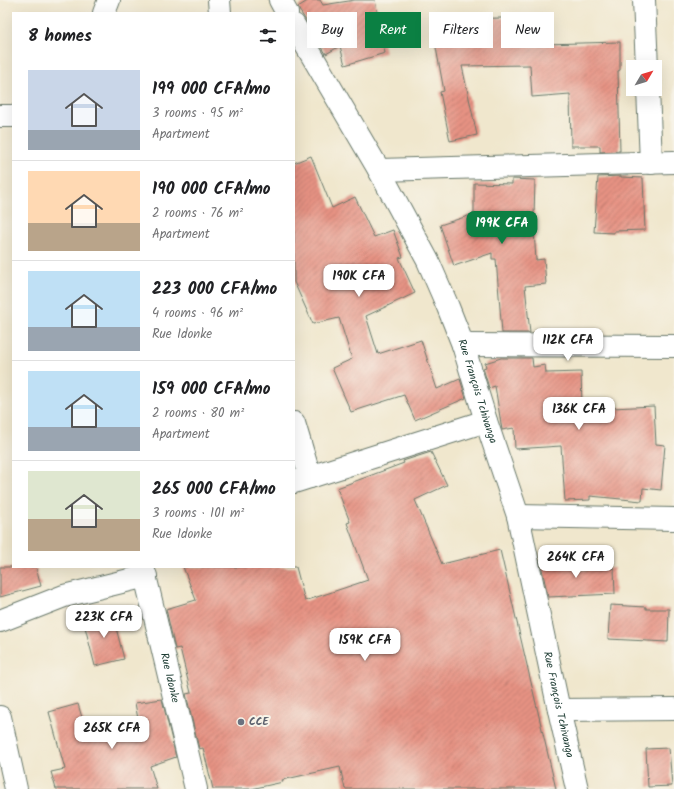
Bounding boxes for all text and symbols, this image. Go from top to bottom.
chip: Buy [307,12,357,48]
chip: Rent [365,12,421,48]
chip: Filters [429,12,493,48]
chip: New [501,12,554,48]
text: 8 homes [28,23,92,50]
icon: filters [257,25,279,47]
north arrow [626,60,662,96]
map controls [626,60,662,96]
text: 199 000 CFA/mo [152,76,270,103]
icon: home [60,86,108,134]
text: 3 rooms · 95 m² [152,103,243,124]
text: Apartment [152,124,210,145]
text: 190 000 CFA/mo [152,176,271,203]
icon: home [60,187,108,235]
text: 2 rooms · 76 m² [152,203,243,224]
pin: 199K CFA [461,211,543,245]
text: 199K CFA [475,213,529,234]
text: Apartment [152,224,210,245]
pin: 190K CFA [318,264,400,298]
text: 190K CFA [332,266,386,287]
text: 223 000 CFA/mo [152,276,277,303]
icon: home [60,287,108,335]
text: 4 rooms · 96 m² [152,303,243,324]
text: Rue Idonke [152,324,212,345]
pin: 112K CFA [527,328,609,362]
text: 112K CFA [542,330,594,351]
street label: Rue François Tchivanga [453,336,502,446]
text: 159 000 CFA/mo [152,376,270,403]
icon: home [60,387,108,435]
pin: 136K CFA [538,397,620,431]
text: 136K CFA [552,399,606,420]
text: 2 rooms · 80 m² [152,403,244,424]
text: Apartment [152,424,210,445]
text: 265 000 CFA/mo [152,476,276,503]
icon: home [60,487,108,535]
text: 3 rooms · 101 m² [152,503,244,524]
text: Rue Idonke [152,524,212,545]
pin: 264K CFA [535,545,617,579]
text: 264K CFA [547,547,605,568]
pin: 223K CFA [63,605,145,639]
text: 223K CFA [75,607,133,628]
pin: 159K CFA [324,628,406,662]
text: 159K CFA [338,630,392,651]
street label: Rue François Tchivanga [538,650,579,760]
street label: Rue Idonke [155,651,184,705]
place label: CCE [249,713,270,731]
pin: 265K CFA [71,716,153,750]
marker: CCE [236,717,246,727]
text: 265K CFA [83,718,141,739]

